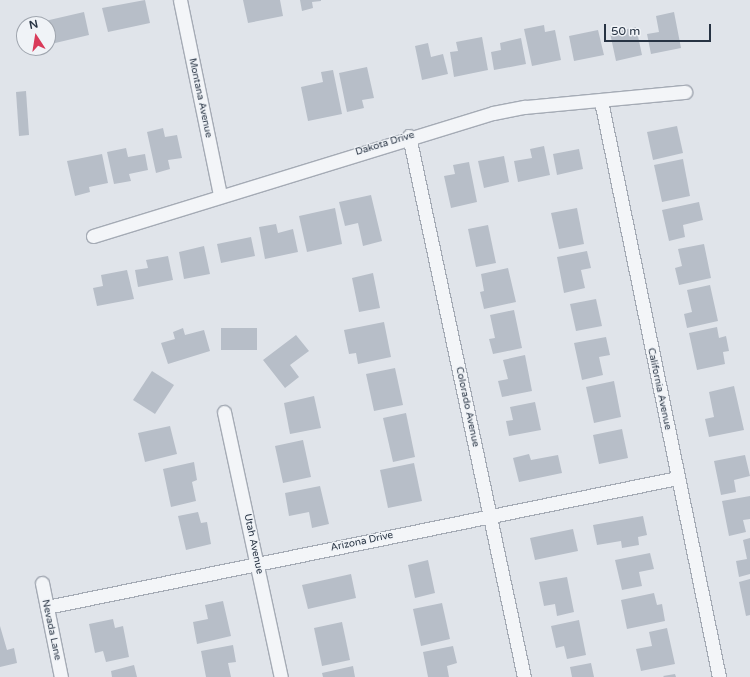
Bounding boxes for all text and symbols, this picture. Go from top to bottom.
north arrow [16,16,56,56]
scale bar [606,16,713,42]
text: N [28,17,39,32]
text: 50 m [611,24,640,38]
street label: Montana Avenue [186,57,214,139]
street label: Dakota Drive [354,129,416,159]
street label: California Avenue [644,347,674,431]
street label: Colorado Avenue [453,366,481,448]
street label: Utah Avenue [241,513,265,575]
street label: Arizona Drive [330,530,394,554]
street label: Nevada Lane [39,598,63,662]

